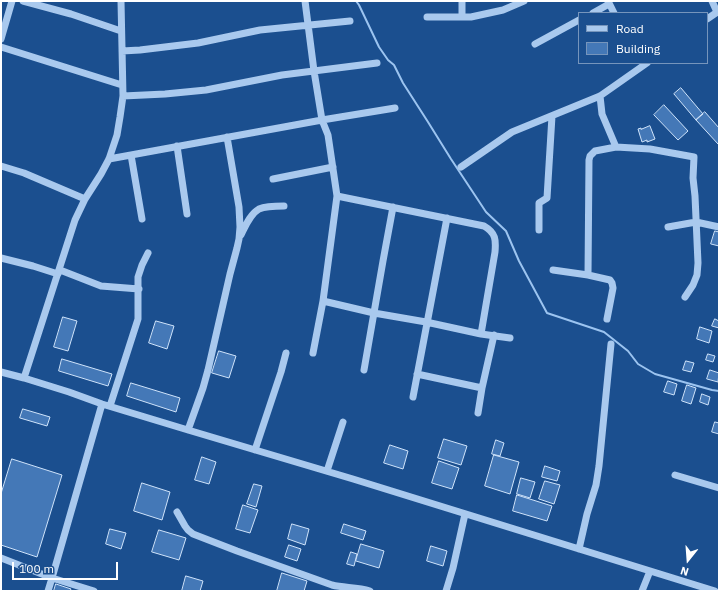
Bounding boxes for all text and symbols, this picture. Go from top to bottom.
legend [578,12,708,64]
text: Road [616,21,644,36]
text: Building [616,41,660,56]
north arrow [668,540,708,580]
scale bar [14,554,120,580]
text: 100 m [19,561,54,576]
text: N [679,564,690,579]

